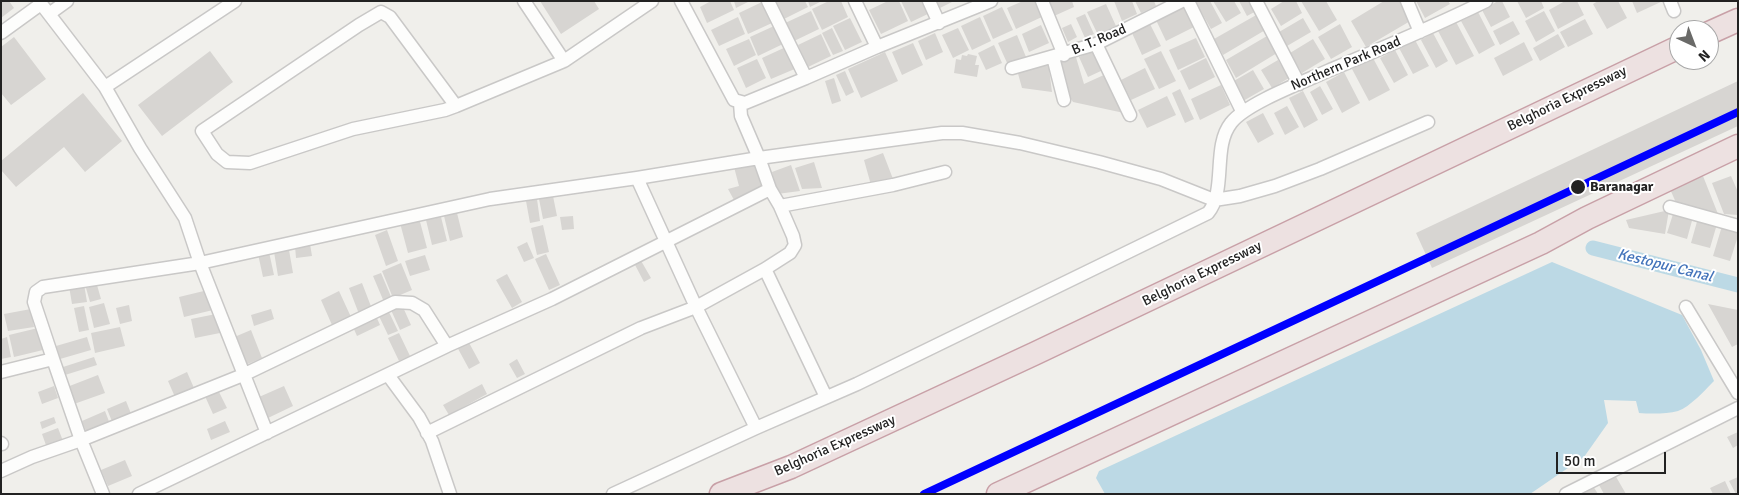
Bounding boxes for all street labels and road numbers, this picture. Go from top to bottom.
street label: B. T. Road [1069,21,1129,59]
street label: Northern Park Road [1289,33,1403,95]
street label: Belghoria Expressway [1505,63,1629,135]
street label: Belghoria Expressway [1140,238,1264,310]
street label: Belghoria Expressway [772,412,898,480]

